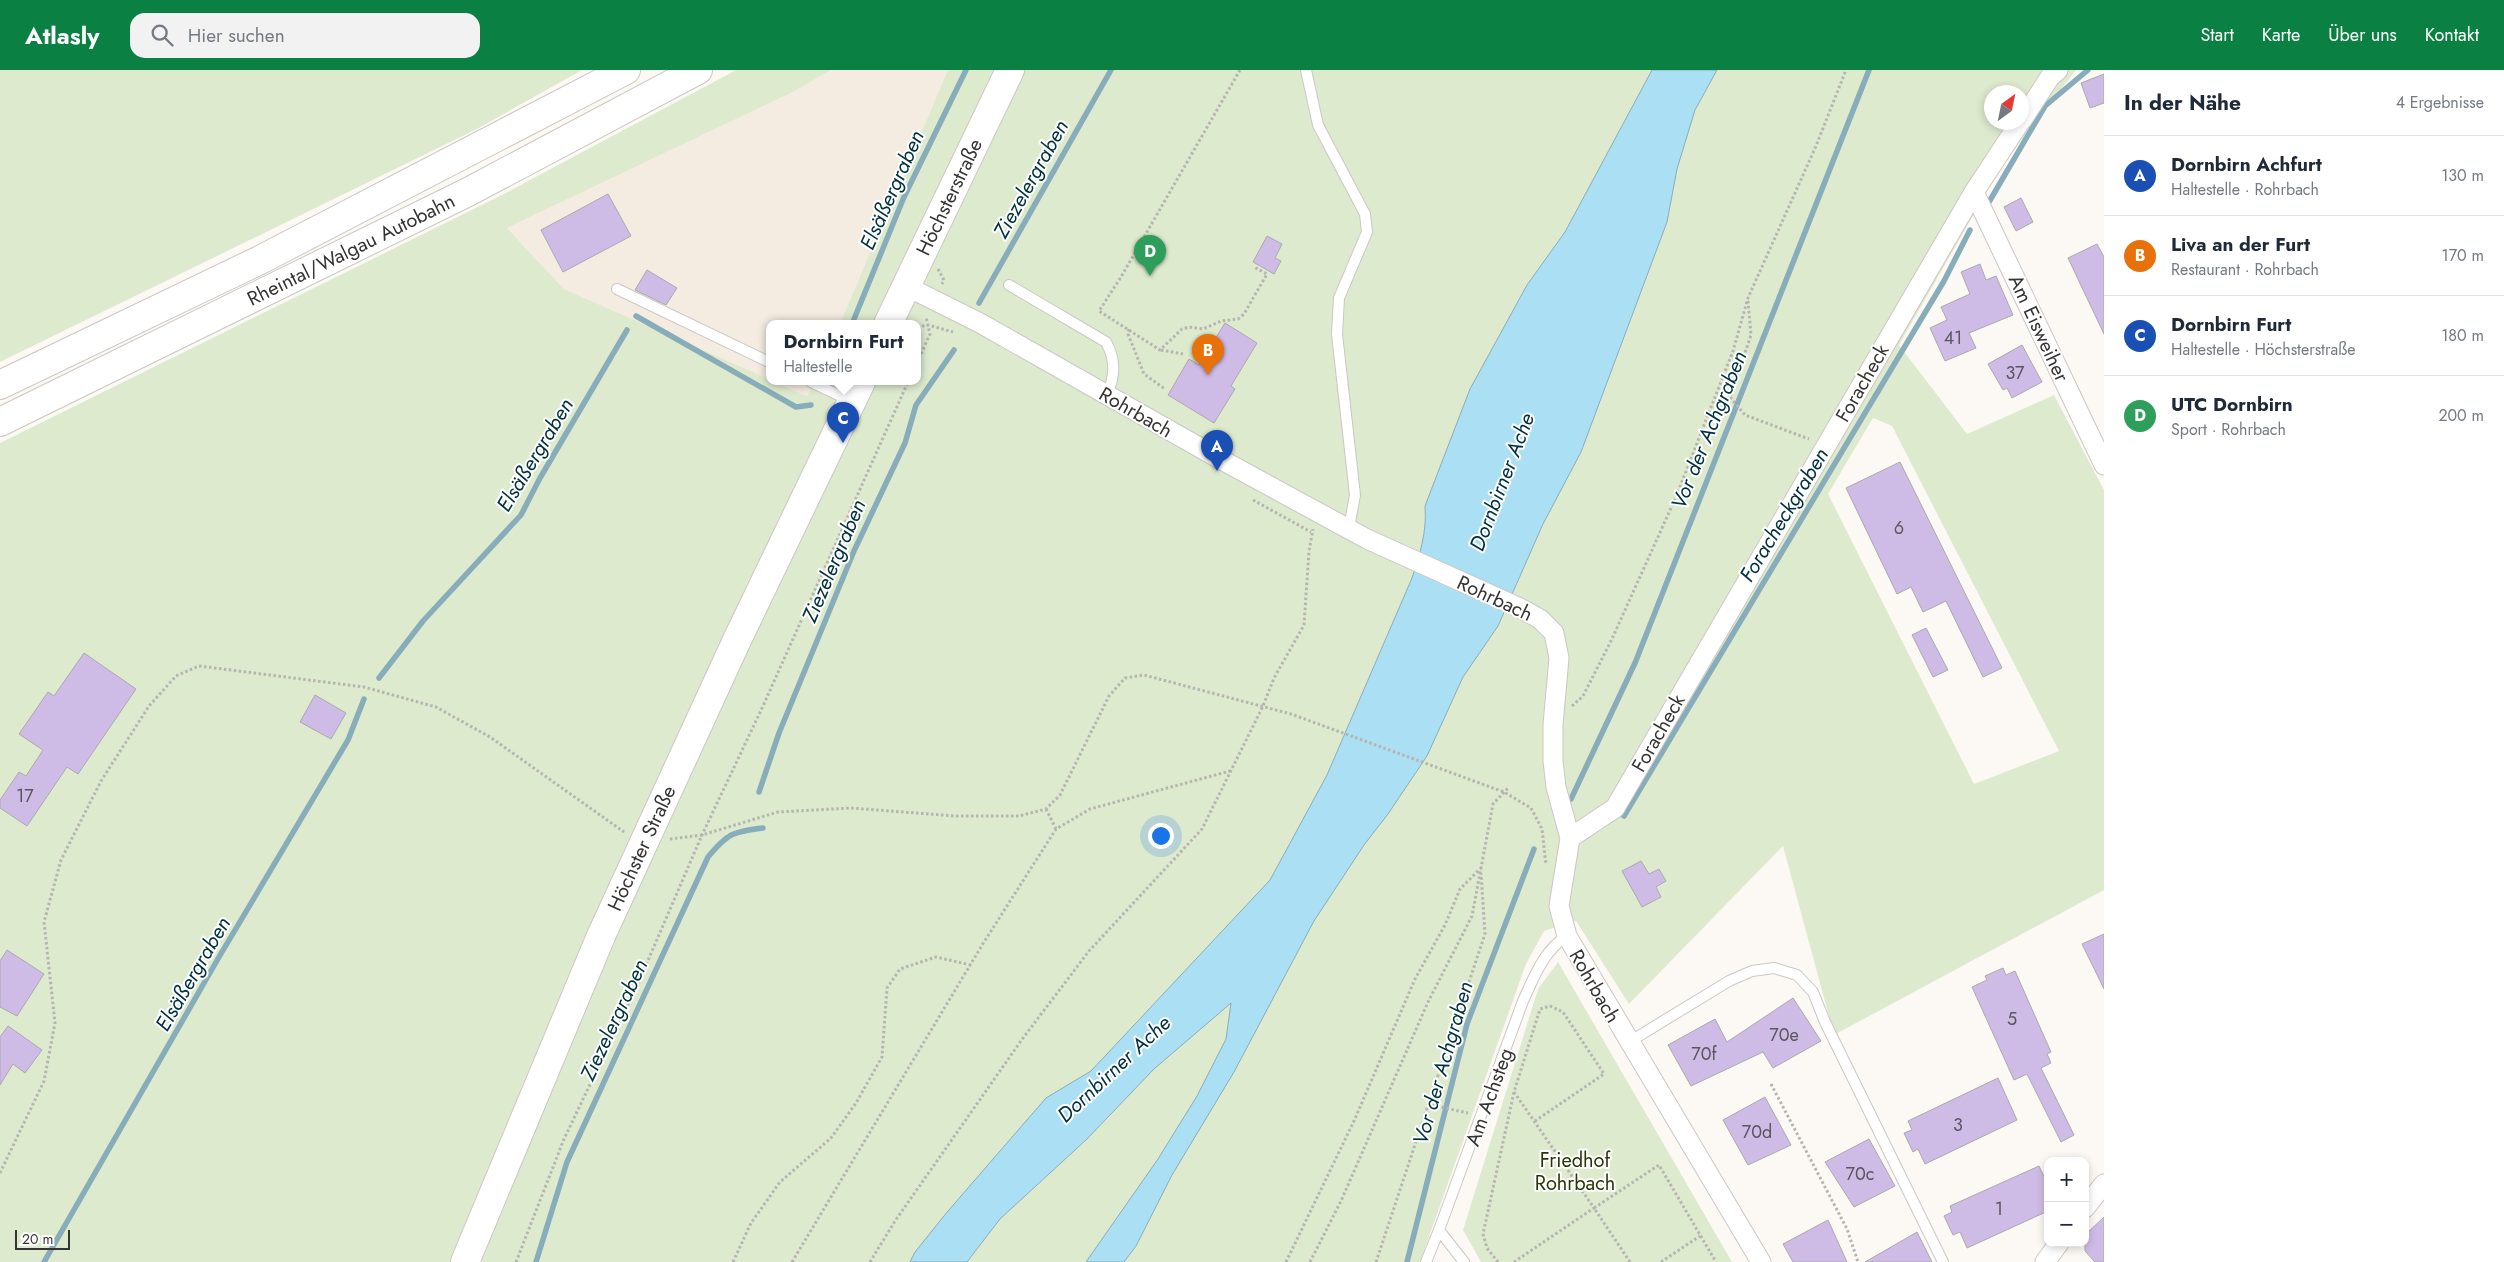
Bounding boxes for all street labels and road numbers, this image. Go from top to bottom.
street label: Höchsterstraße [909,134,990,260]
street label: Rheintal/Walgau Autobahn [242,187,460,313]
street label: Am Eisweiher [2001,270,2076,387]
street label: Foracheck [1828,339,1896,428]
street label: Rohrbach [1094,380,1178,445]
street label: Rohrbach [1452,568,1537,629]
street label: Foracheck [1624,689,1692,778]
street label: Höchster Straße [600,781,683,916]
street label: Rohrbach [1562,944,1627,1028]
street label: Am Achsteg [1458,1044,1521,1150]

